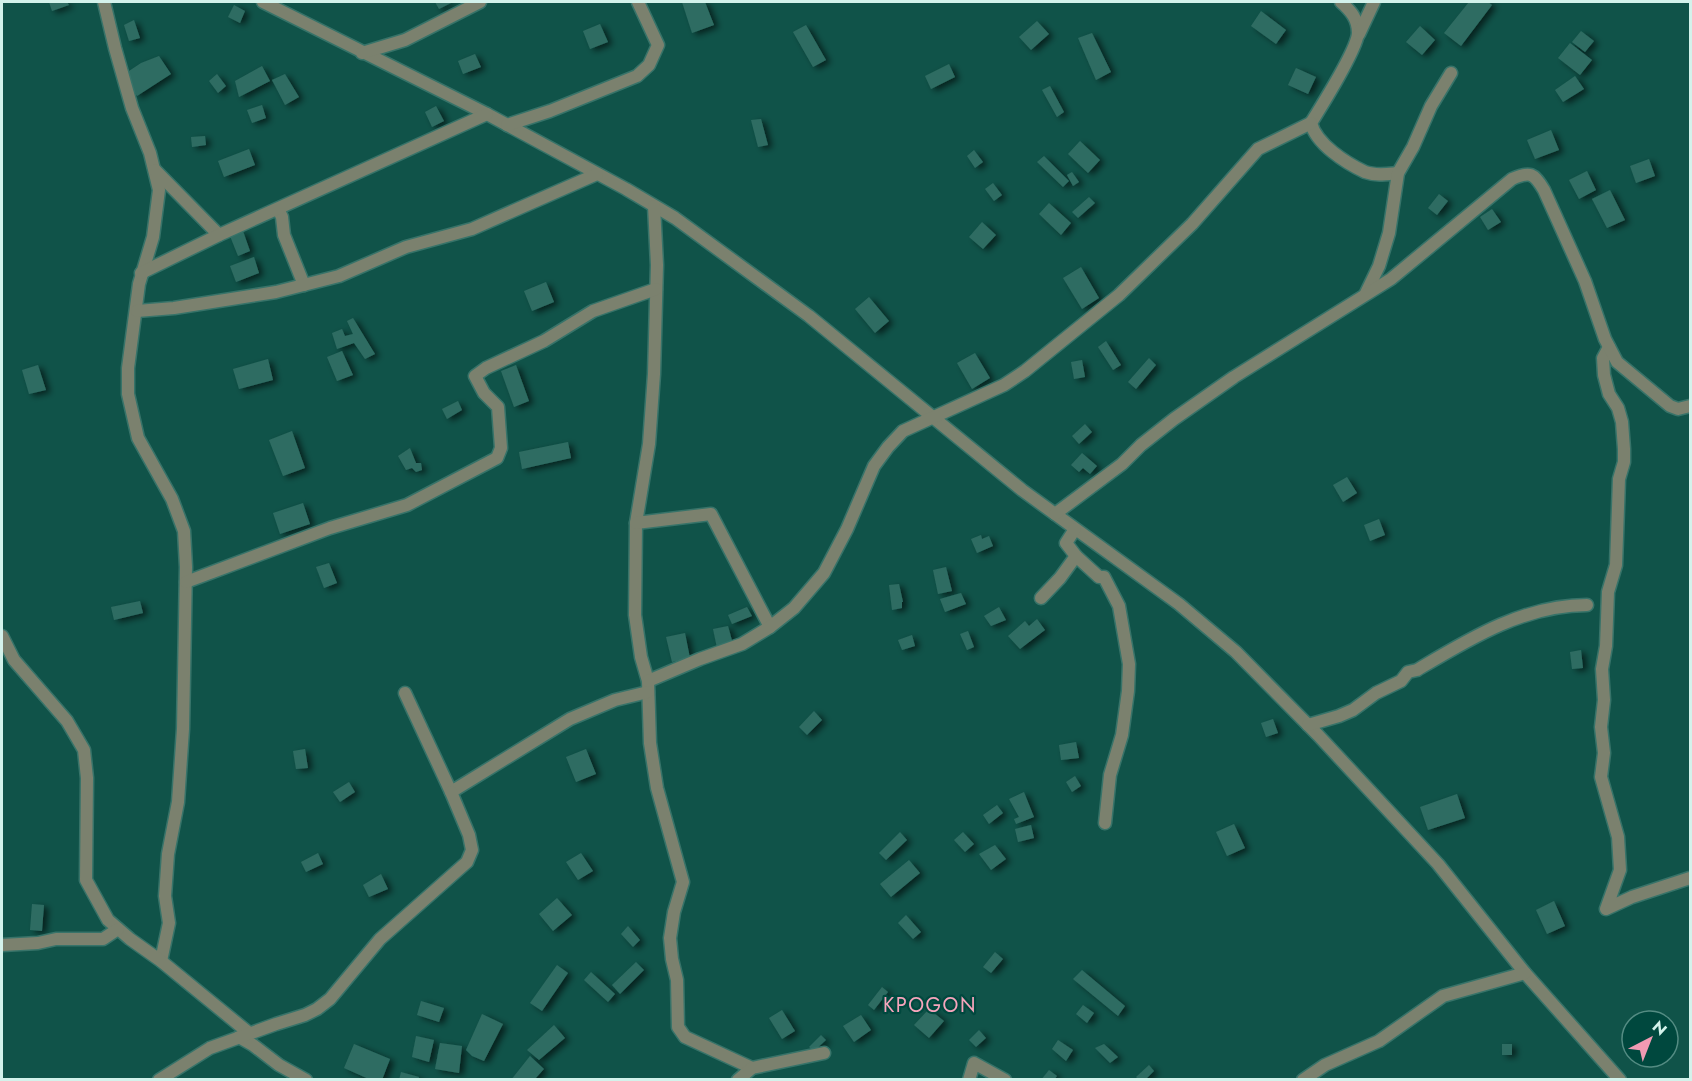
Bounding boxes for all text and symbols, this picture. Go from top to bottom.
district label: KPOGON [883,991,977,1020]
north arrow [1620,1009,1680,1069]
text: N [1647,1015,1672,1041]

